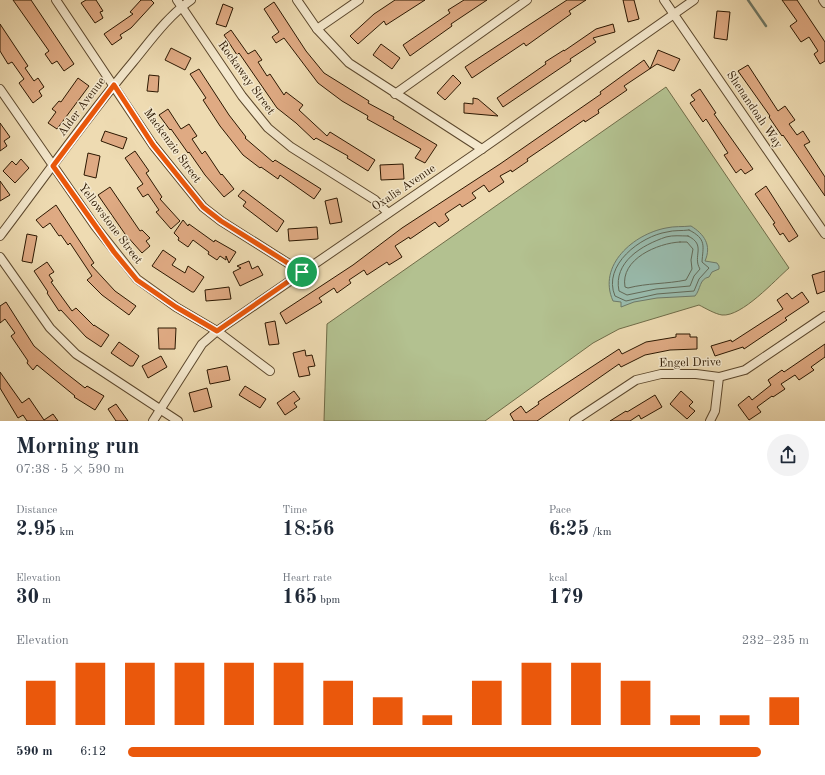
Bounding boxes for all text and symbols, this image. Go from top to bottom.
street label: Rockaway Street [215,39,277,117]
street label: Shenandoah Way [724,69,785,151]
street label: Alder Avenue [56,75,108,139]
street label: Mackenzie Street [141,107,203,185]
street label: Oxalis Avenue [370,162,438,214]
street label: Yellowstone Street [76,181,144,267]
pin [285,255,319,289]
icon: arrive [291,261,313,283]
street label: Engel Drive [659,356,722,370]
button: share [767,434,809,476]
text: Morning run [16,436,139,458]
text: 07:38 · 5 × 590 m [16,463,124,476]
text: Distance [16,505,57,516]
text: Time [282,505,307,516]
text: Pace [549,505,571,516]
text: 2.95 [16,520,56,540]
text: 18:56 [282,520,334,540]
text: 6:25 [549,520,589,540]
text: km [56,527,74,538]
text: /km [589,527,612,538]
text: Elevation [16,573,61,584]
text: Heart rate [282,573,332,584]
text: kcal [549,573,568,584]
text: 30 [16,588,39,608]
text: 165 [282,588,317,608]
text: 179 [549,588,583,608]
text: m [39,595,51,606]
text: bpm [317,595,340,606]
text: Elevation [16,634,69,647]
text: 232–235 m [742,634,809,647]
text: 590 m [16,745,53,758]
text: 6:12 [80,745,106,758]

